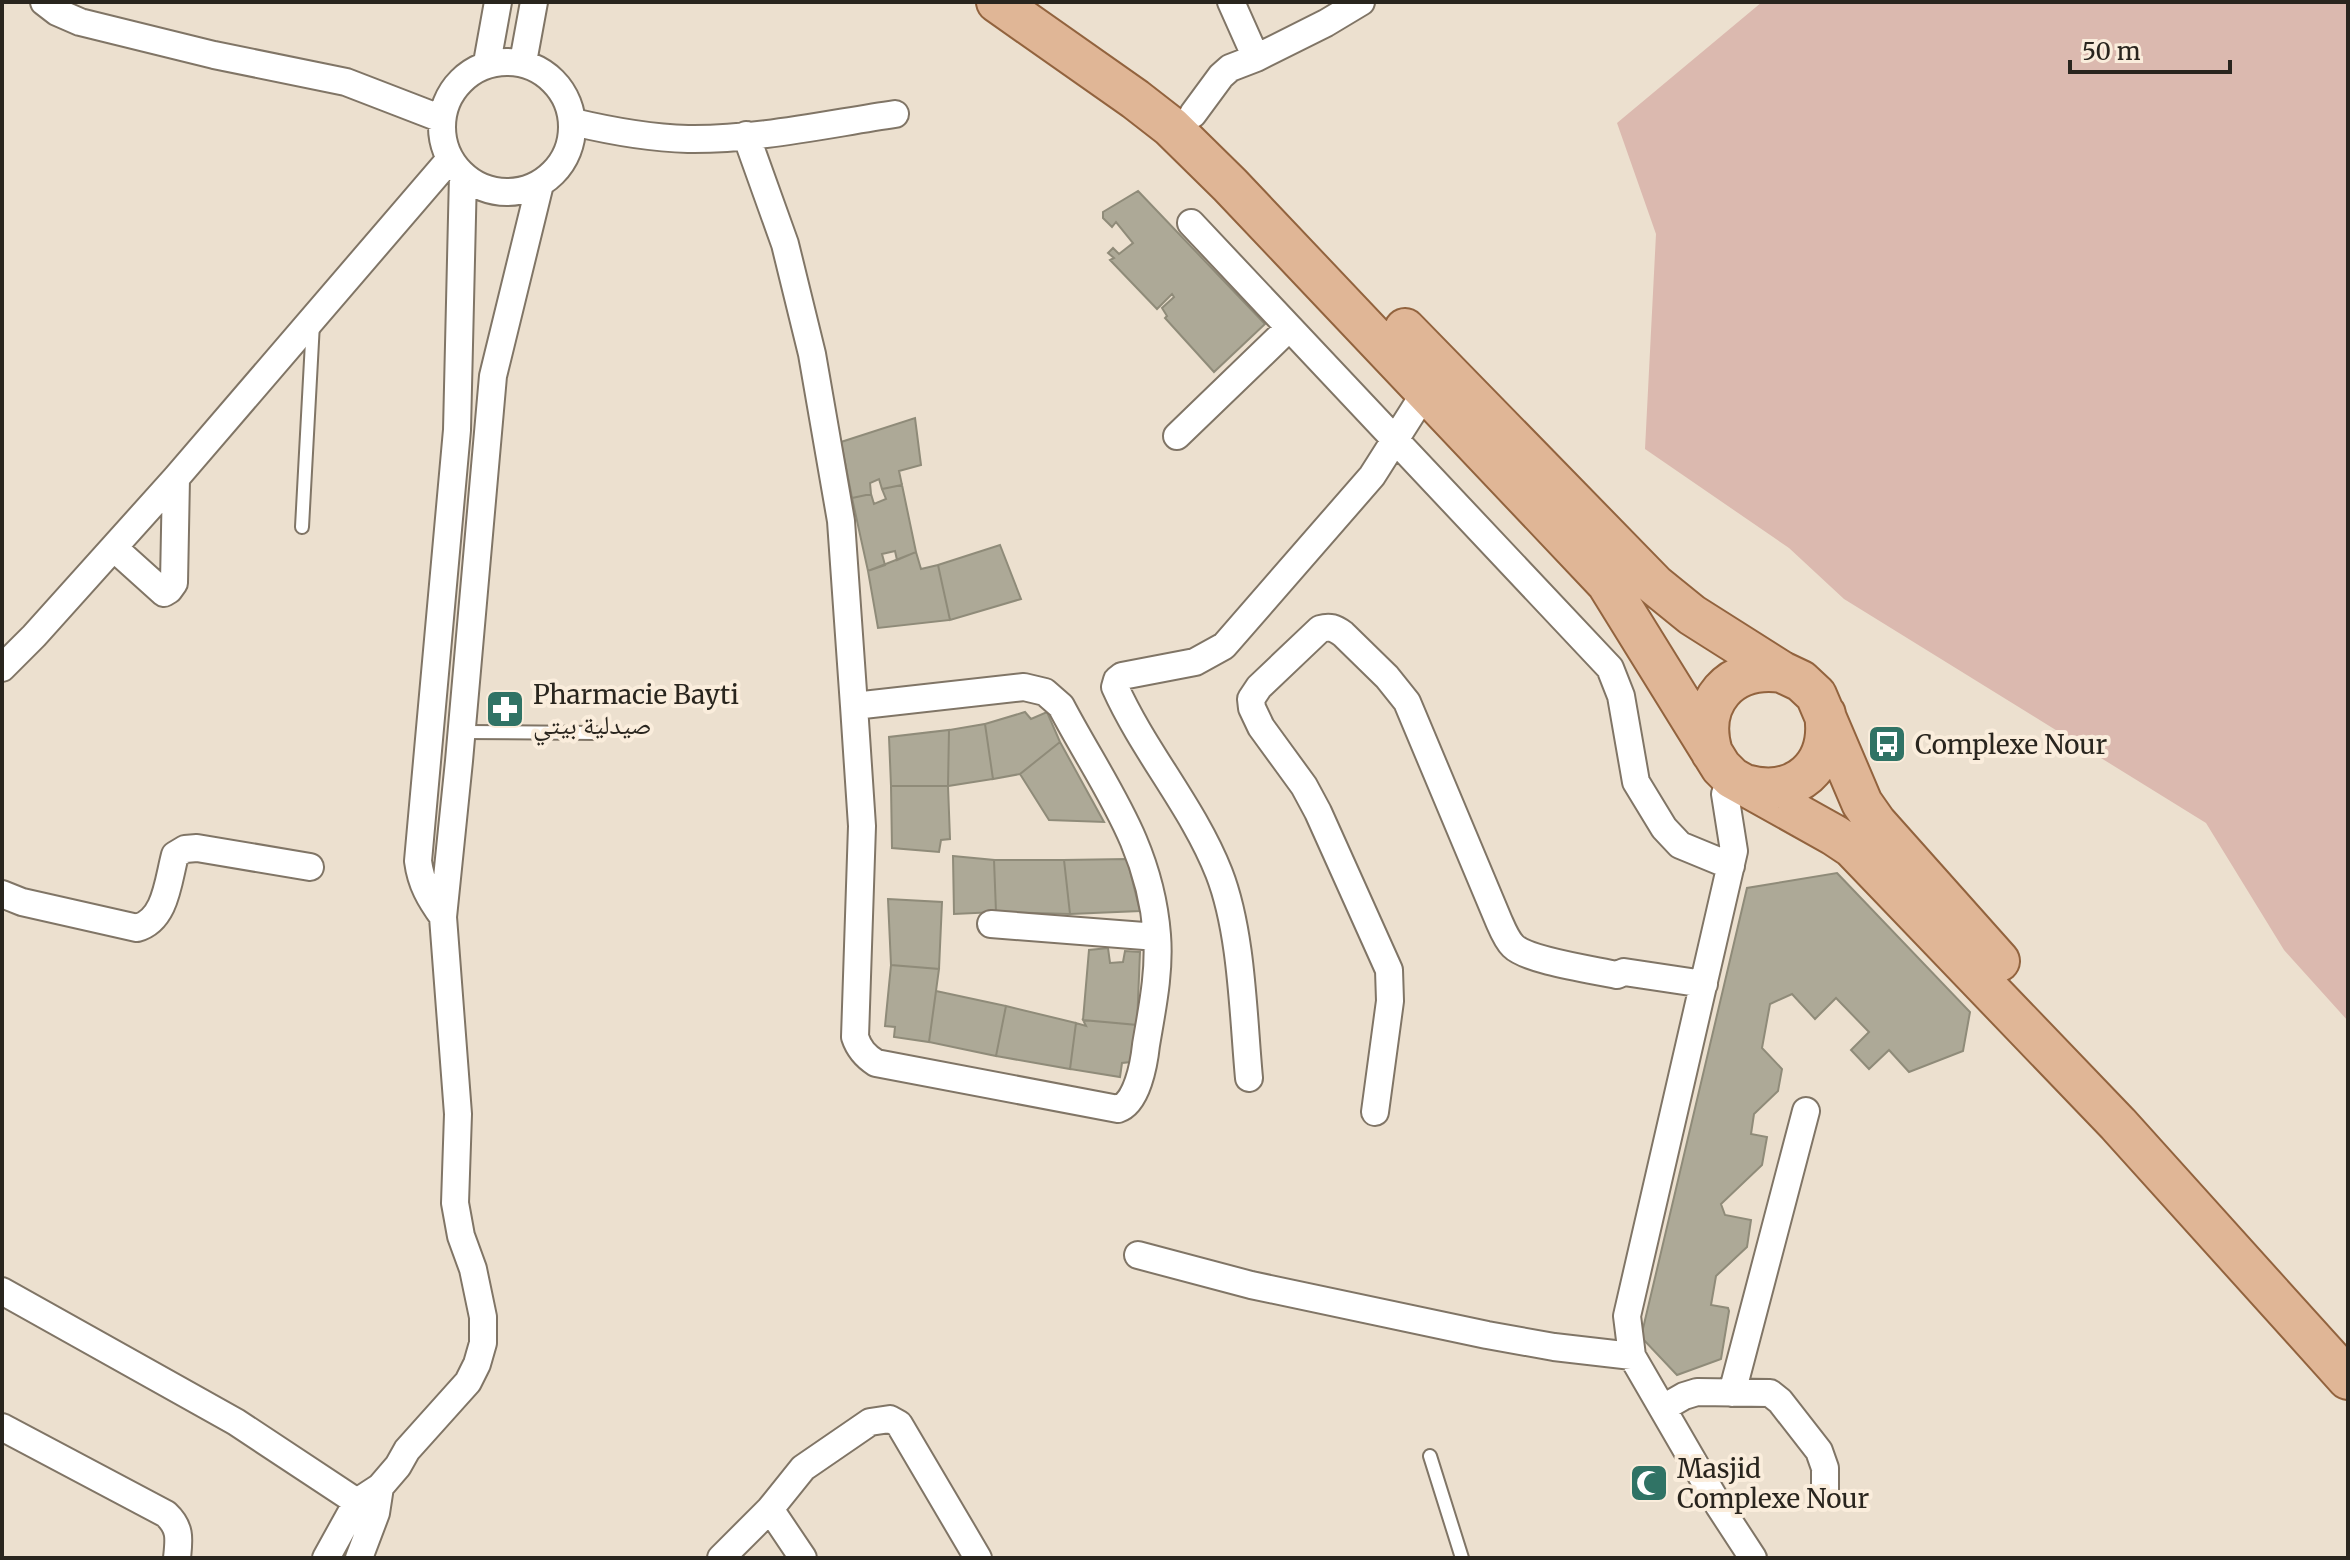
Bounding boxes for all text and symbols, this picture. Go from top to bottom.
scale bar [2070,24,2230,74]
text: 50 m [2082,36,2141,67]
place label: Pharmacie Bayti صيدلية بيتي [533,678,739,745]
pharmacy icon: Pharmacie Bayti صيدلية بيتي [484,688,526,730]
bus stop icon: Complexe Nour [1866,723,1908,765]
place label: Complexe Nour [1915,728,2107,761]
place label: Masjid Complexe Nour [1677,1452,1869,1515]
mosque icon: Masjid Complexe Nour [1628,1462,1670,1504]

